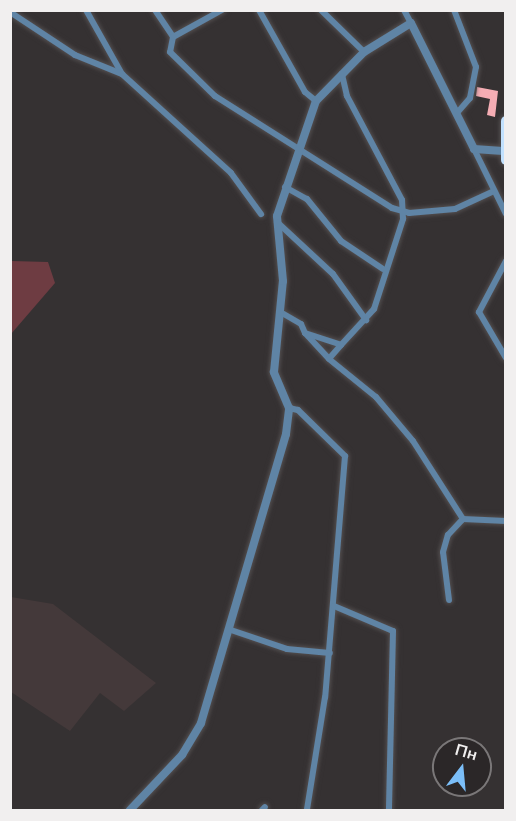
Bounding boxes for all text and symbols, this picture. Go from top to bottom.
north arrow [432,737,492,797]
text: Пн [453,739,480,764]

